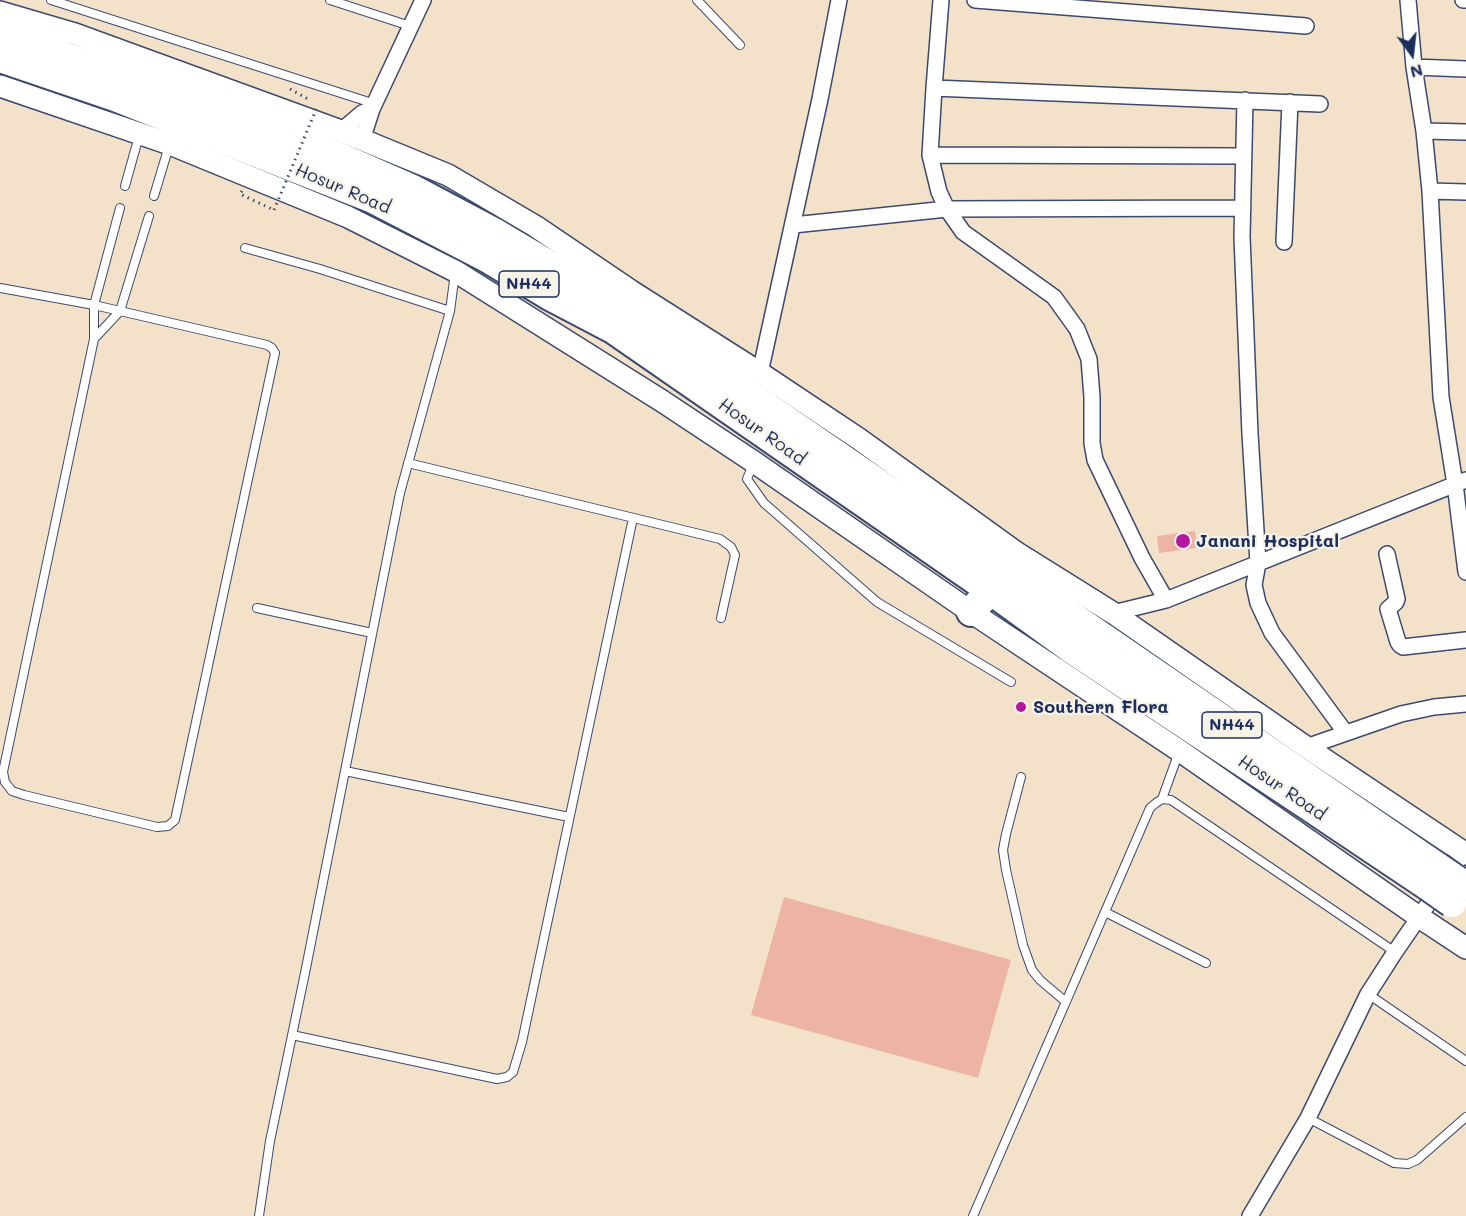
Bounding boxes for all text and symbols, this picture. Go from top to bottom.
north arrow [1382,24,1442,84]
text: N [1408,60,1425,84]
street label: Hosur Road [292,159,394,219]
road number: NH44 [499,271,559,297]
street label: Hosur Road [714,394,810,470]
place label: Janani Hospital [1196,530,1339,552]
marker: Janani Hospital [1174,532,1192,550]
place label: Southern Flora [1033,696,1169,718]
marker: Southern Flora [1014,700,1028,714]
road number: NH44 [1202,712,1262,738]
street label: Hosur Road [1234,751,1330,825]

